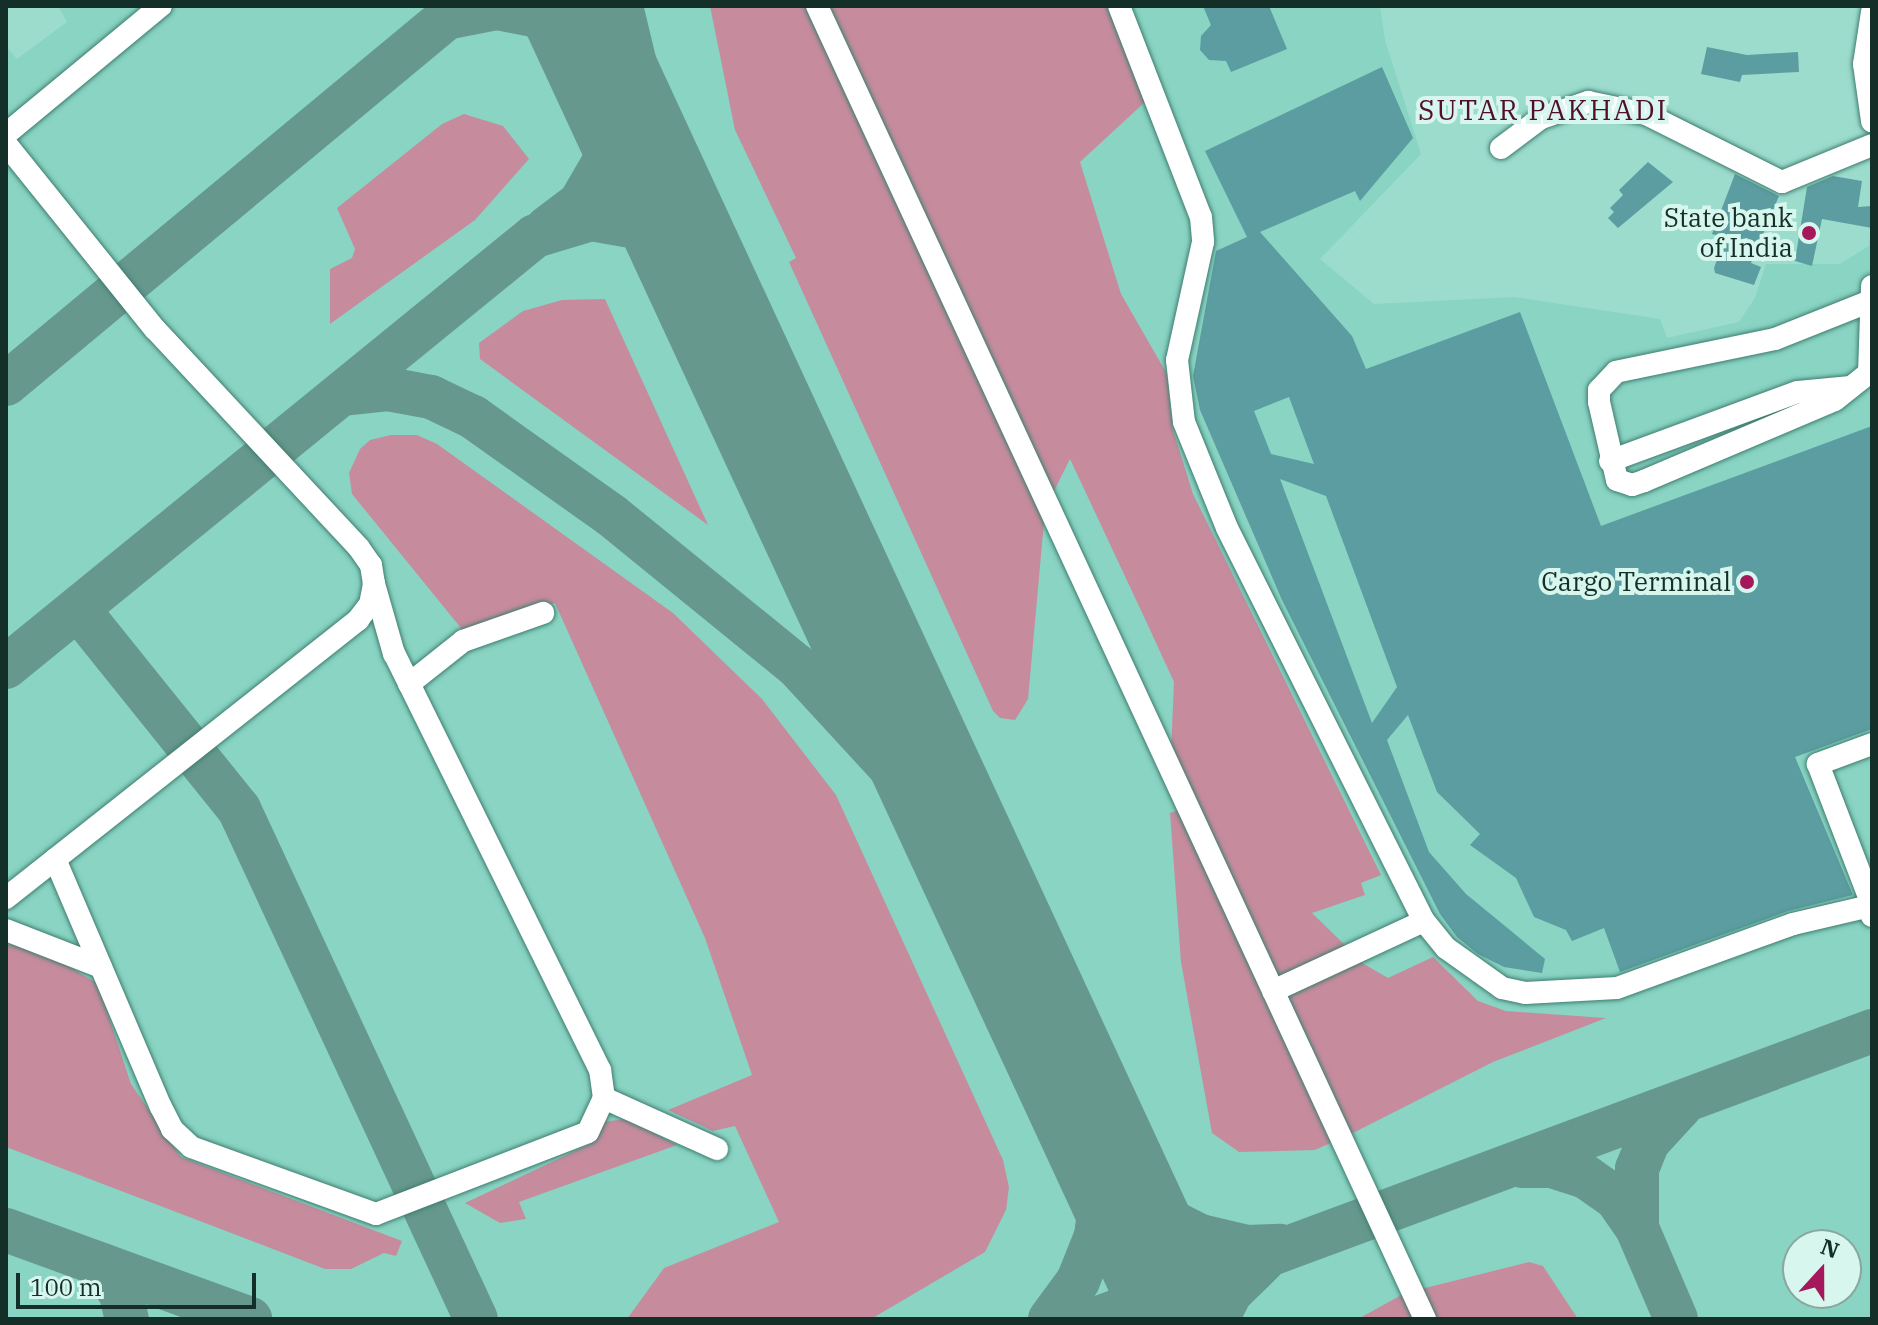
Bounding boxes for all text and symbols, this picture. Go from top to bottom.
district label: SUTAR PAKHADI [1418,93,1668,127]
place label: State bank of India [1664,202,1793,264]
marker: State bank of India [1800,224,1818,242]
place label: Cargo Terminal [1541,566,1731,598]
marker: Cargo Terminal [1738,573,1756,591]
north arrow [1782,1229,1862,1309]
text: N [1817,1231,1843,1265]
scale bar [20,1257,260,1307]
text: 100 m [30,1271,102,1303]

